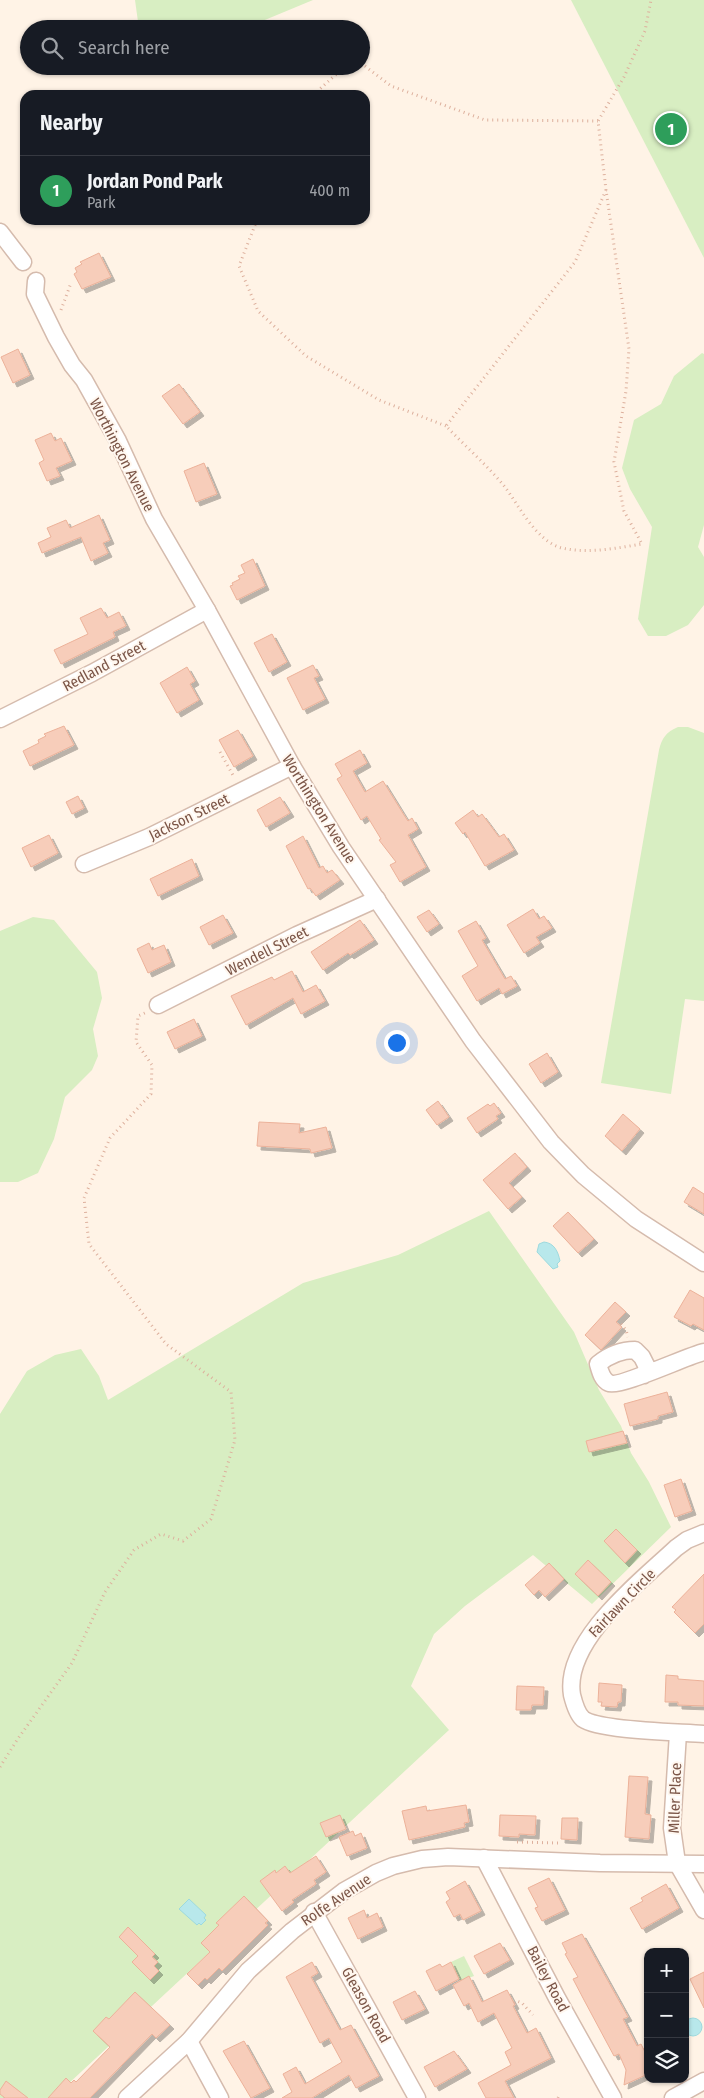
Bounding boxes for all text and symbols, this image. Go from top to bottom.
search box [20,20,370,75]
icon: search [38,34,66,62]
text: Search here [78,36,170,59]
text: Nearby [40,110,102,136]
pin: 1 [655,110,687,148]
text: Jordan Pond Park [87,170,222,193]
text: 1 [53,181,59,200]
text: 400 m [310,181,350,200]
text: Park [87,193,115,212]
street label: Worthington Avenue [86,395,158,515]
street label: Redland Street [60,637,148,695]
street label: Worthington Avenue [278,751,360,867]
street label: Jackson Street [146,790,232,844]
street label: Wendell Street [223,922,311,979]
your location [384,1030,410,1056]
street label: Fairlawn Circle [585,1565,659,1641]
street label: Miller Place [665,1762,685,1834]
street label: Rolfe Avenue [298,1870,374,1930]
street label: Bailey Road [523,1943,573,2015]
map controls [644,1948,689,2083]
button: + [644,1948,689,1993]
street label: Gleason Road [338,1964,394,2046]
button: − [644,1993,689,2038]
button: layers [644,2038,689,2083]

